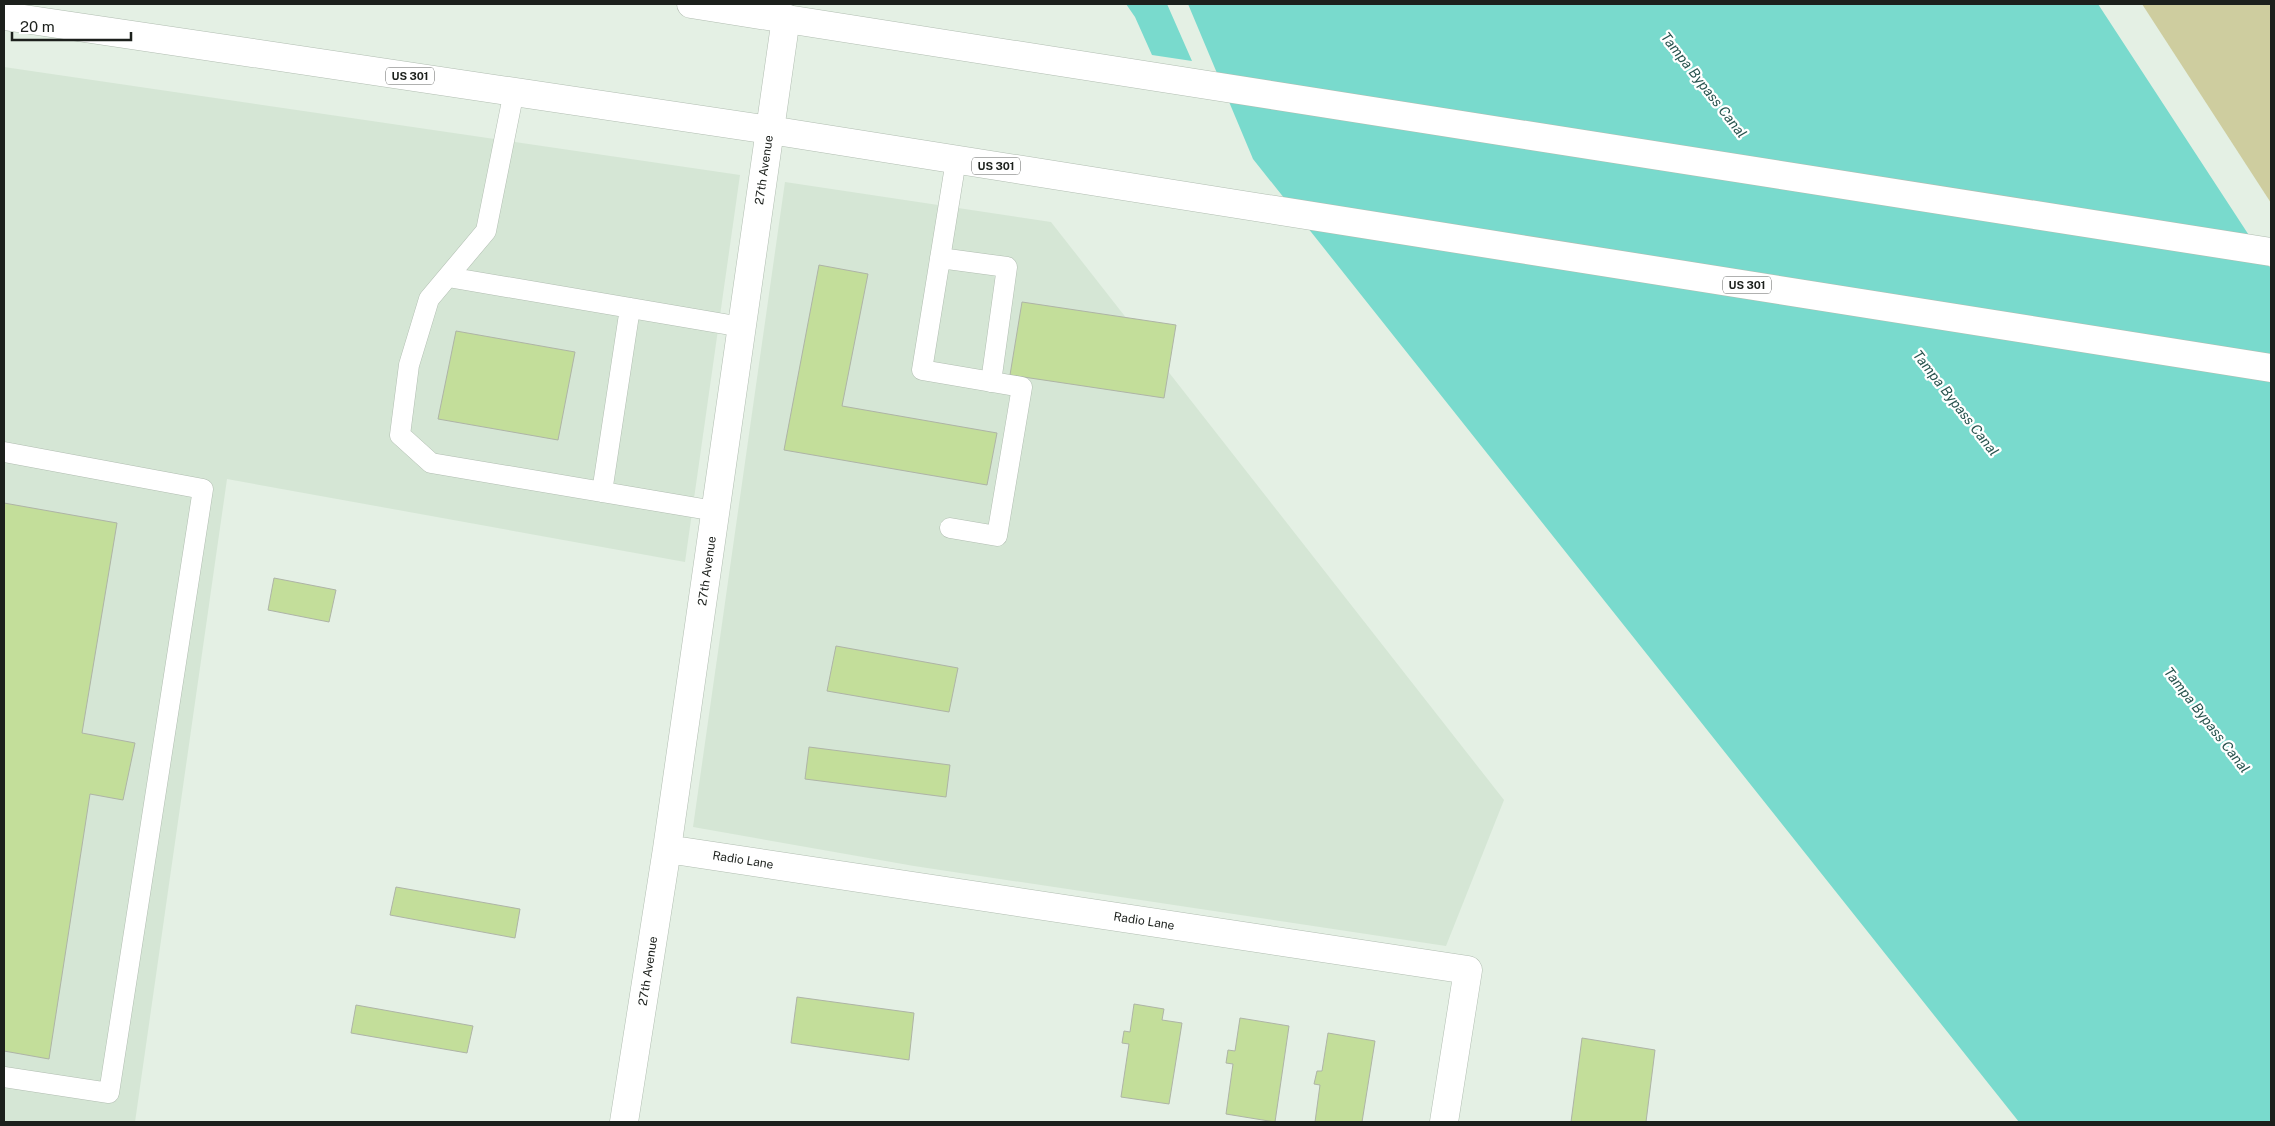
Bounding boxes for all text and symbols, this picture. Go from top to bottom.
scale bar [12,10,131,42]
text: 20 m [20,18,55,35]
water label: Tampa Bypass Canal [1658,29,1750,141]
road number: US 301 [386,68,434,84]
street label: 27th Avenue [752,134,776,206]
road number: US 301 [972,158,1020,175]
road number: US 301 [1723,276,1771,294]
water label: Tampa Bypass Canal [1910,347,2002,459]
street label: 27th Avenue [695,535,719,607]
water label: Tampa Bypass Canal [2161,664,2253,776]
street label: Radio Lane [712,848,775,872]
street label: Radio Lane [1113,909,1176,933]
street label: 27th Avenue [636,935,660,1007]

